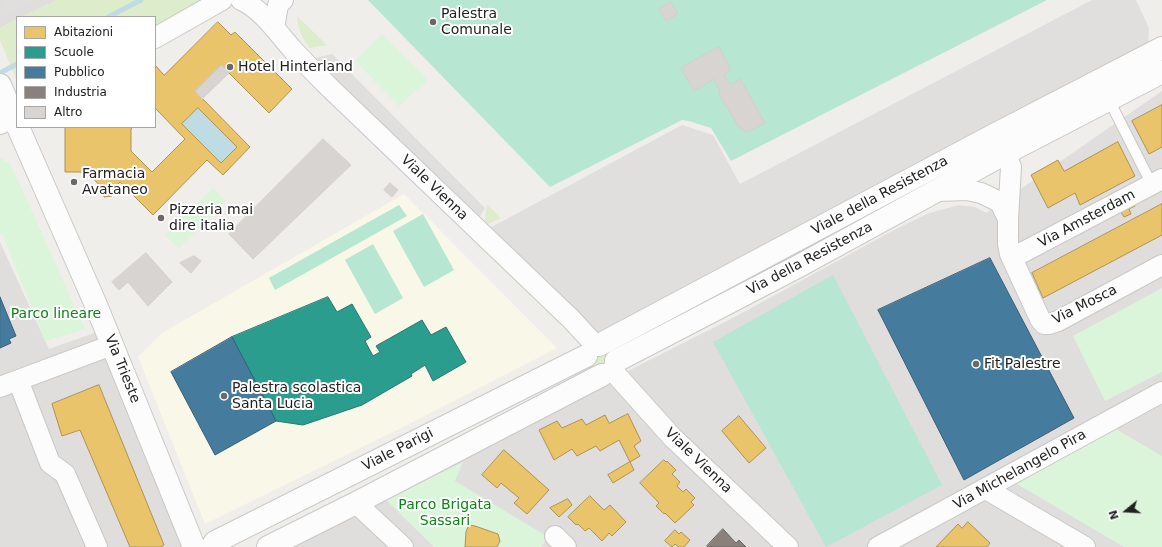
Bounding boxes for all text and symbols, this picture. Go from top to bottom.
place label: Palestra Comunale [441,6,512,38]
legend [16,16,156,128]
marker: Palestra Comunale [428,17,438,27]
text: Abitazioni [54,25,113,39]
text: Scuole [54,45,94,59]
place label: Hotel Hinterland [238,59,353,75]
marker: Hotel Hinterland [225,62,235,72]
text: Pubblico [54,65,104,79]
text: Industria [54,85,107,99]
text: Altro [54,105,82,119]
street label: Viale Vienna [397,152,471,224]
street label: Viale della Resistenza [809,153,951,239]
place label: Farmacia Avataneo [82,166,148,198]
marker: Farmacia Avataneo [69,177,79,187]
street label: Via Amsterdam [1036,186,1138,252]
place label: Pizzeria mai dire italia [169,202,253,234]
marker: Pizzeria mai dire italia [156,213,166,223]
street label: Via della Resistenza [744,219,876,299]
street label: Via Mosca [1050,282,1120,328]
park label: Parco lineare [11,306,101,322]
street label: Via Trieste [101,332,143,406]
place label: Fit Palestre [984,356,1061,372]
marker: Fit Palestre [971,359,981,369]
place label: Palestra scolastica Santa Lucia [232,380,361,412]
marker: Palestra scolastica Santa Lucia [219,391,229,401]
street label: Viale Parigi [360,425,436,475]
street label: Viale Vienna [661,425,735,497]
street label: Via Michelangelo Pira [951,426,1089,514]
north arrow [1106,491,1146,531]
park label: Parco Brigata Sassari [398,497,492,530]
text: N [1107,508,1122,521]

